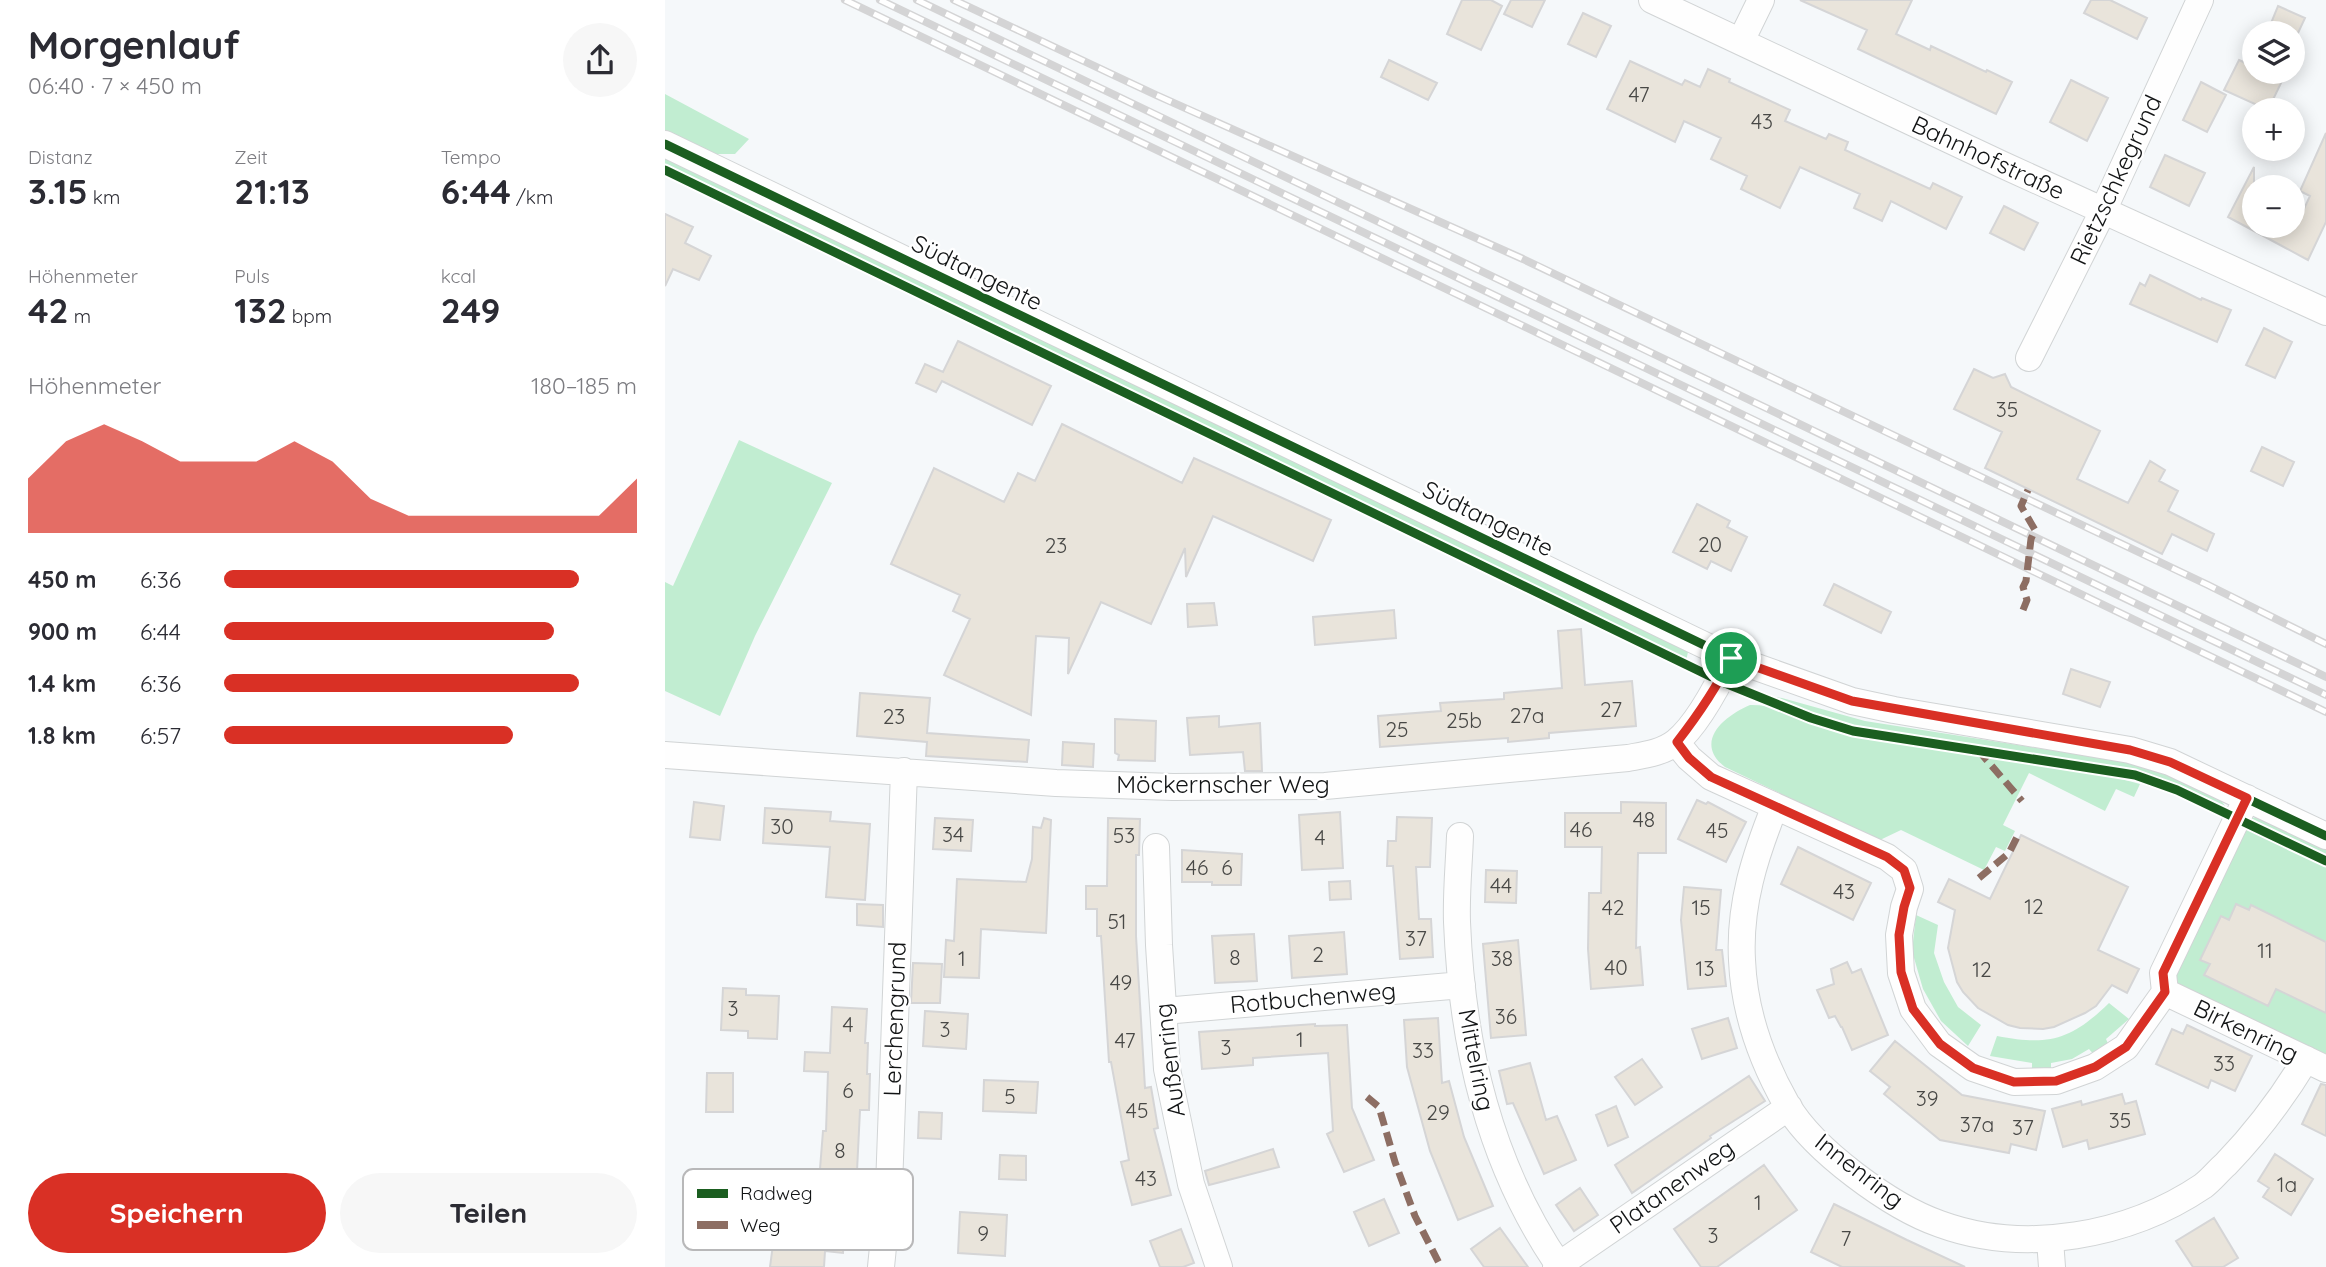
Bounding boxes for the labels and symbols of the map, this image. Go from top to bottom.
house number: 47 [1628,81,1650,107]
street label: Rietzschkegrund [2063,90,2168,269]
house number: 43 [1751,108,1773,134]
street label: Bahnhofstraße [1907,109,2070,206]
street label: Südtangente [907,228,1048,317]
house number: 35 [1996,396,2018,422]
street label: Südtangente [1418,474,1559,563]
house number: 20 [1698,531,1722,557]
house number: 23 [1045,532,1067,558]
pin [1701,628,1761,688]
house number: 27 [1600,696,1622,722]
house number: 27a [1510,702,1544,728]
house number: 23 [883,703,905,729]
house number: 25b [1446,707,1482,733]
house number: 25 [1385,716,1409,742]
street label: Möckernscher Weg [1116,769,1330,799]
house number: 48 [1633,806,1655,832]
house number: 30 [770,813,794,839]
house number: 46 [1570,816,1592,842]
house number: 45 [1706,817,1728,843]
house number: 34 [942,821,964,847]
house number: 53 [1113,822,1135,848]
house number: 4 [1314,824,1326,850]
house number: 46 [1186,854,1208,880]
house number: 6 [1221,854,1233,880]
house number: 44 [1490,872,1512,898]
house number: 43 [1833,878,1855,904]
house number: 12 [2024,893,2044,919]
house number: 42 [1602,894,1624,920]
house number: 15 [1691,894,1711,920]
house number: 51 [1107,908,1127,934]
house number: 37 [1405,925,1427,951]
house number: 11 [2257,937,2273,963]
street label: Lerchengrund [876,941,912,1097]
house number: 2 [1312,941,1324,967]
house number: 8 [1229,944,1241,970]
house number: 1 [958,945,966,971]
house number: 38 [1491,945,1513,971]
house number: 40 [1604,954,1628,980]
house number: 13 [1696,955,1714,981]
house number: 12 [1972,956,1992,982]
house number: 49 [1110,969,1132,995]
street label: Rotbuchenweg [1229,975,1397,1019]
street label: Birkenring [2189,992,2304,1068]
house number: 3 [727,995,739,1021]
street label: Außenring [1147,1002,1191,1119]
house number: 36 [1495,1003,1517,1029]
street label: Mittelring [1452,1006,1502,1113]
house number: 4 [842,1011,854,1037]
house number: 3 [939,1016,951,1042]
house number: 1 [1296,1026,1304,1052]
house number: 47 [1114,1027,1136,1053]
house number: 3 [1220,1034,1232,1060]
house number: 33 [1412,1037,1434,1063]
house number: 33 [2213,1050,2235,1076]
house number: 6 [842,1077,854,1103]
house number: 5 [1004,1083,1016,1109]
house number: 39 [1916,1085,1938,1111]
house number: 45 [1126,1097,1148,1123]
house number: 29 [1426,1099,1450,1125]
house number: 35 [2109,1107,2131,1133]
house number: 37a [1960,1111,1994,1137]
house number: 37 [2012,1114,2034,1140]
street label: Innenring [1809,1126,1910,1214]
street label: Platanenweg [1604,1132,1739,1240]
house number: 8 [834,1137,846,1163]
house number: 43 [1135,1165,1157,1191]
legend [683,1169,913,1250]
house number: 1a [2277,1171,2297,1197]
text: Radweg [740,1181,813,1205]
house number: 1 [1754,1189,1762,1215]
text: Weg [740,1213,781,1237]
house number: 9 [977,1220,989,1246]
house number: 3 [1707,1222,1719,1248]
house number: 7 [1841,1225,1852,1251]

